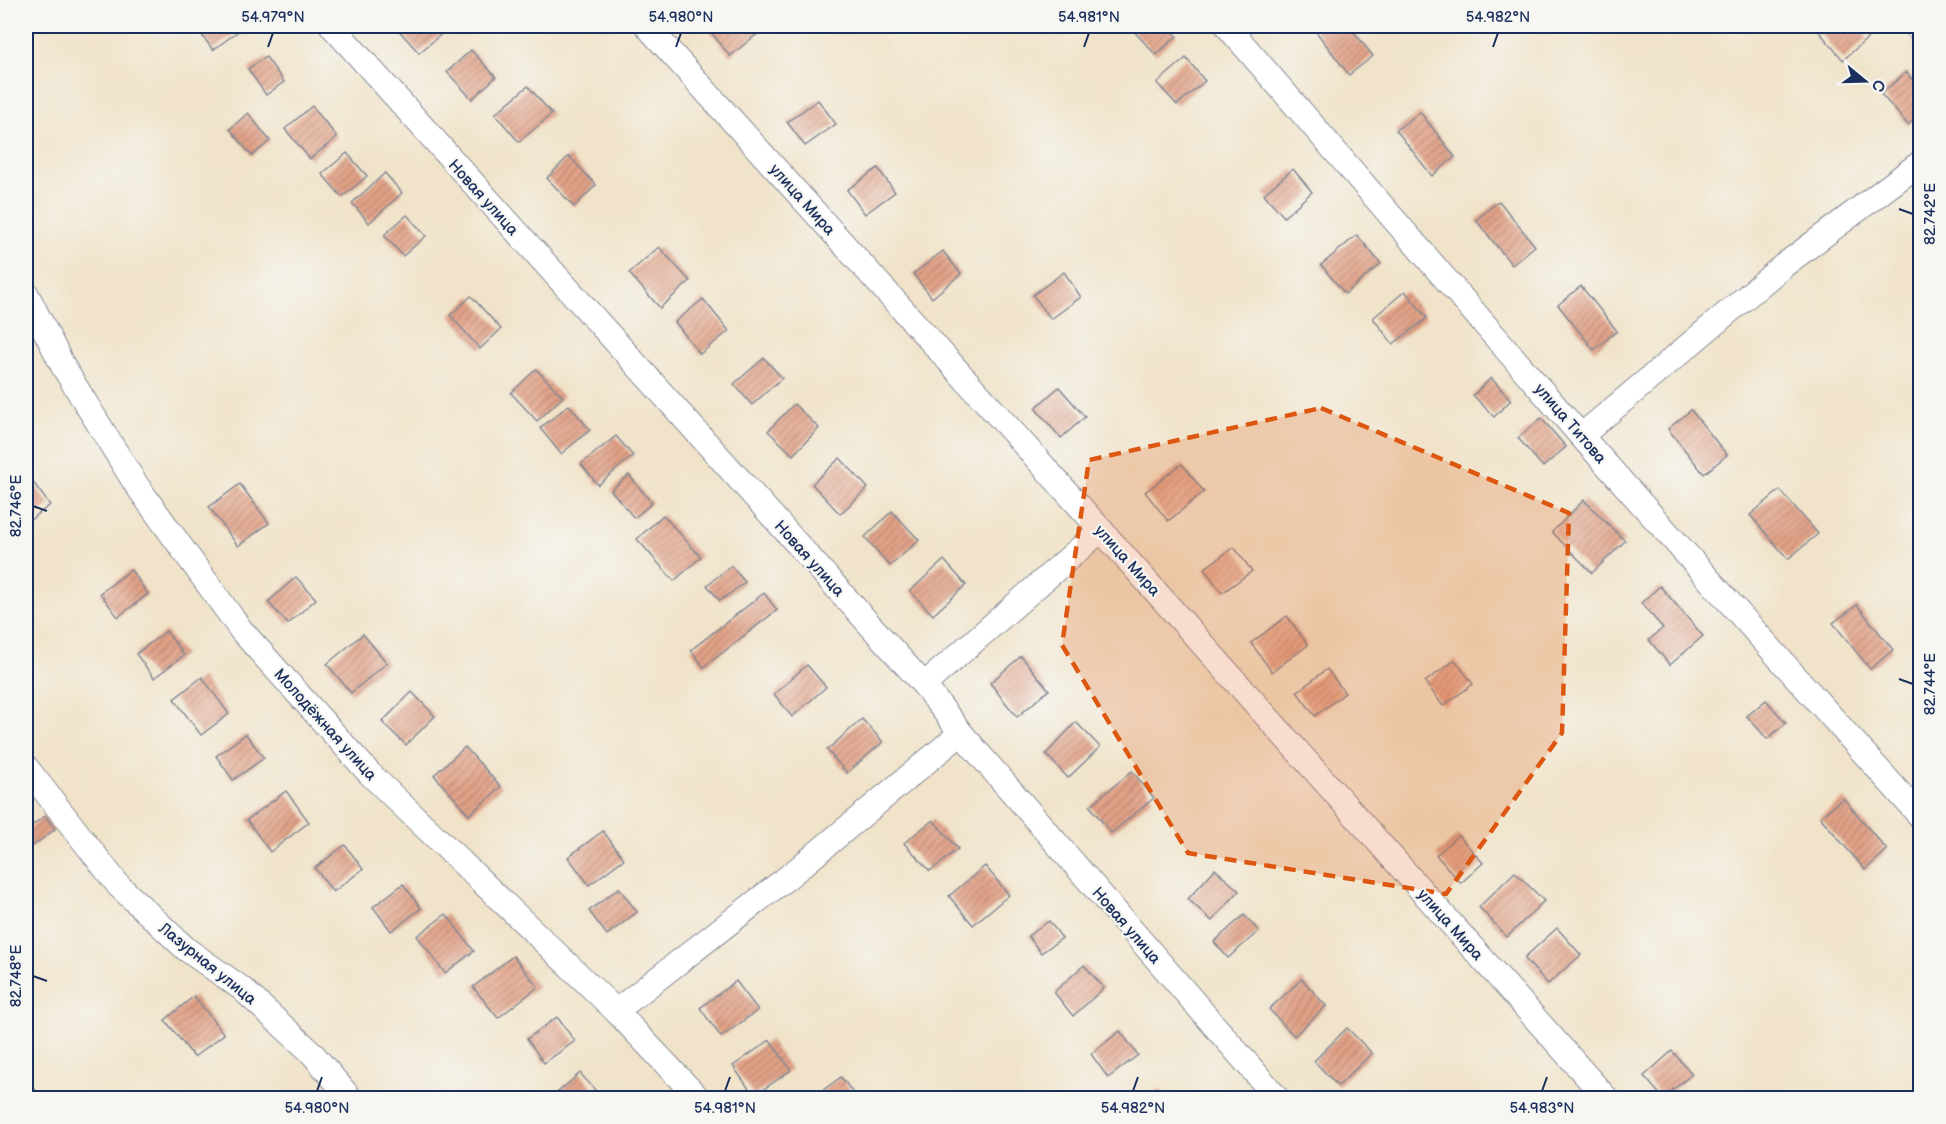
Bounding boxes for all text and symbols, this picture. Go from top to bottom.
text: 54.979°N [241,8,305,27]
text: 54.980°N [648,8,714,27]
text: 54.981°N [1058,8,1120,27]
text: 54.982°N [1466,8,1530,27]
north arrow [1835,51,1895,111]
text: С [1867,77,1889,94]
street label: Новая улица [444,156,522,240]
street label: улица Мира [765,160,839,240]
text: 82.742°E [1921,183,1940,245]
street label: улица Титова [1530,380,1610,468]
text: 82.746°E [7,475,26,537]
street label: Новая улица [770,517,848,601]
street label: улица Мира [1090,521,1164,601]
text: 82.744°E [1921,653,1940,715]
street label: Молодёжная улица [270,665,381,785]
street label: Новая улица [1087,884,1165,969]
street label: улица Мира [1413,885,1487,965]
street label: Лазурная улица [154,918,260,1010]
text: 82.748°E [7,945,26,1007]
text: 54.980°N [284,1099,350,1118]
text: 54.981°N [694,1099,756,1118]
text: 54.982°N [1101,1099,1165,1118]
text: 54.983°N [1509,1099,1575,1118]

